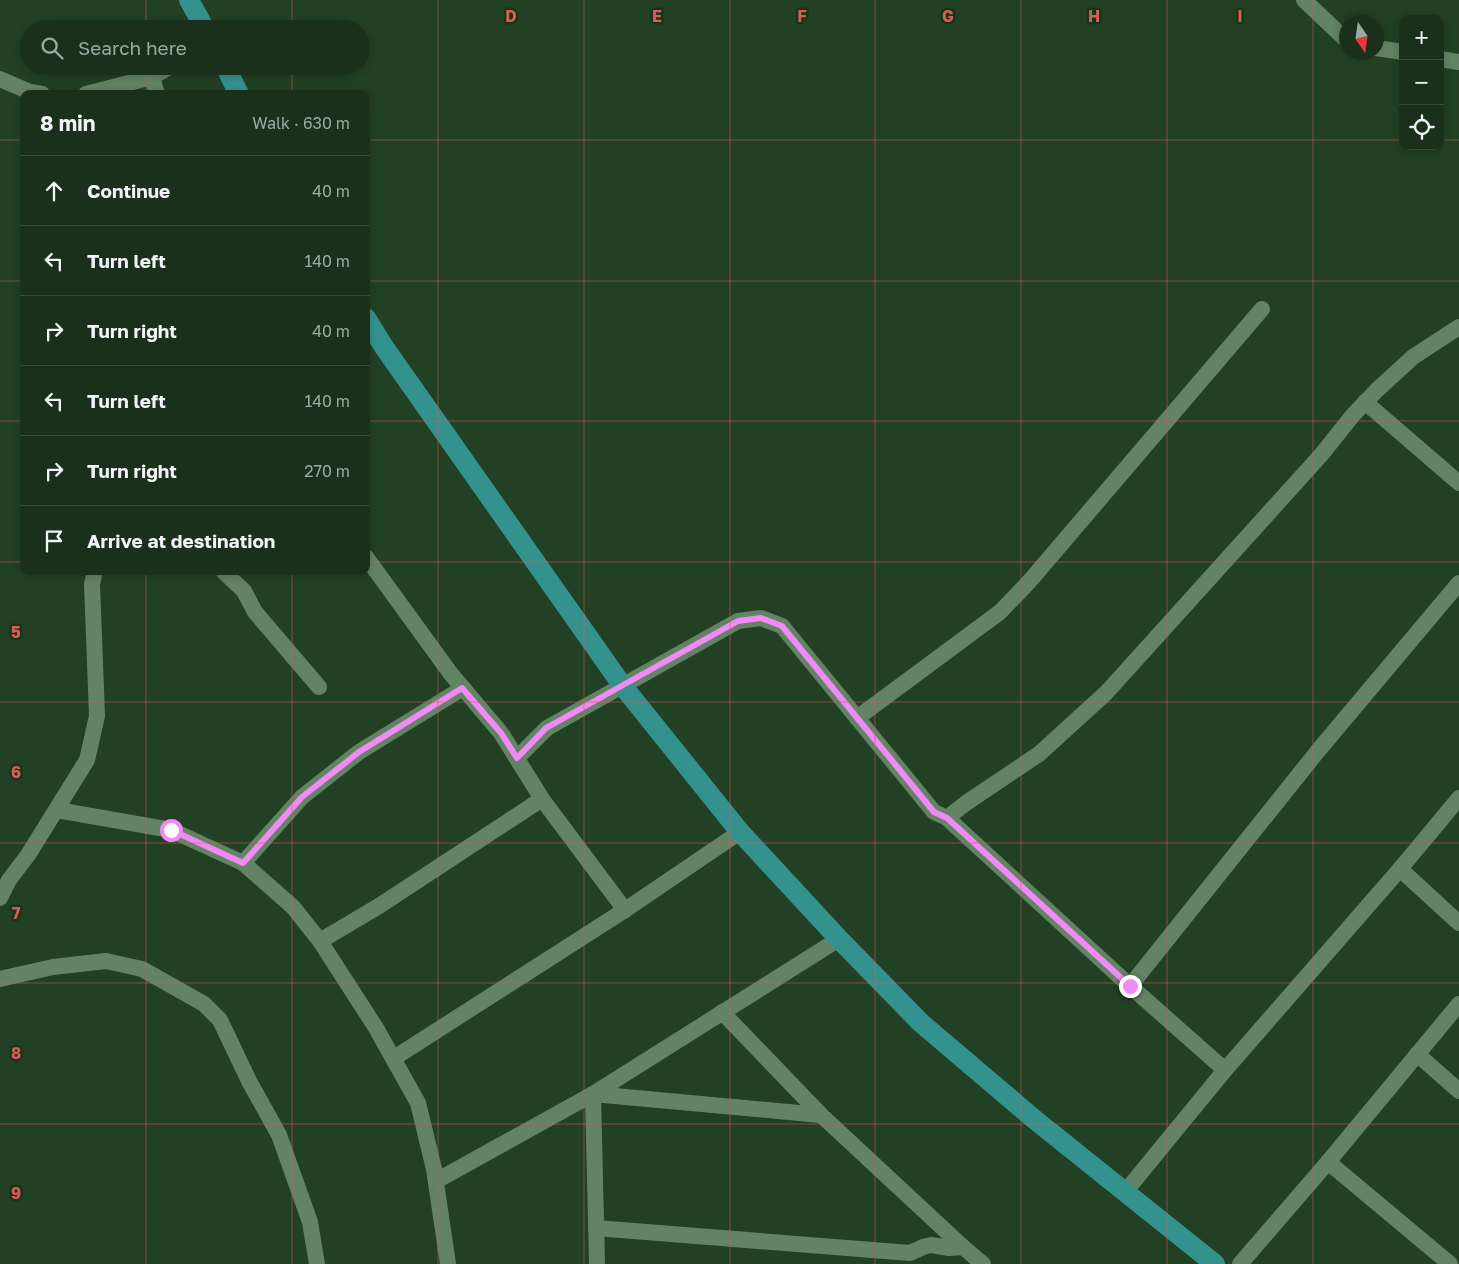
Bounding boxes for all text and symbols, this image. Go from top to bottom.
text: D [505,6,517,26]
text: E [652,6,662,26]
text: F [797,6,807,26]
text: G [942,6,954,26]
text: H [1088,6,1100,26]
text: I [1237,6,1243,26]
north arrow [1339,15,1384,60]
map controls [1399,15,1444,150]
button: + [1399,15,1444,60]
search box [20,20,370,75]
icon: search [38,34,66,62]
text: Search here [78,36,187,59]
button: − [1399,60,1444,105]
button: locate [1399,105,1444,150]
text: 8 min [40,110,96,136]
text: Walk · 630 m [252,113,350,133]
icon: ahead [40,177,68,205]
text: Continue [87,179,170,202]
text: 40 m [312,181,350,201]
icon: left [40,247,68,275]
text: Turn left [87,249,166,272]
text: 140 m [304,251,350,271]
icon: right [40,317,68,345]
text: Turn right [87,319,177,342]
text: 40 m [312,321,350,341]
icon: left [40,387,68,415]
text: Turn left [87,389,166,412]
text: 140 m [304,391,350,411]
icon: right [40,457,68,485]
text: Turn right [87,459,177,482]
text: 270 m [304,461,350,481]
icon: arrive [40,527,68,555]
text: Arrive at destination [87,529,275,552]
text: 5 [11,622,21,642]
text: 6 [11,762,21,782]
route start [160,819,183,842]
text: 7 [12,903,21,923]
route end [1119,975,1142,998]
text: 8 [11,1043,21,1063]
text: 9 [11,1183,21,1203]

